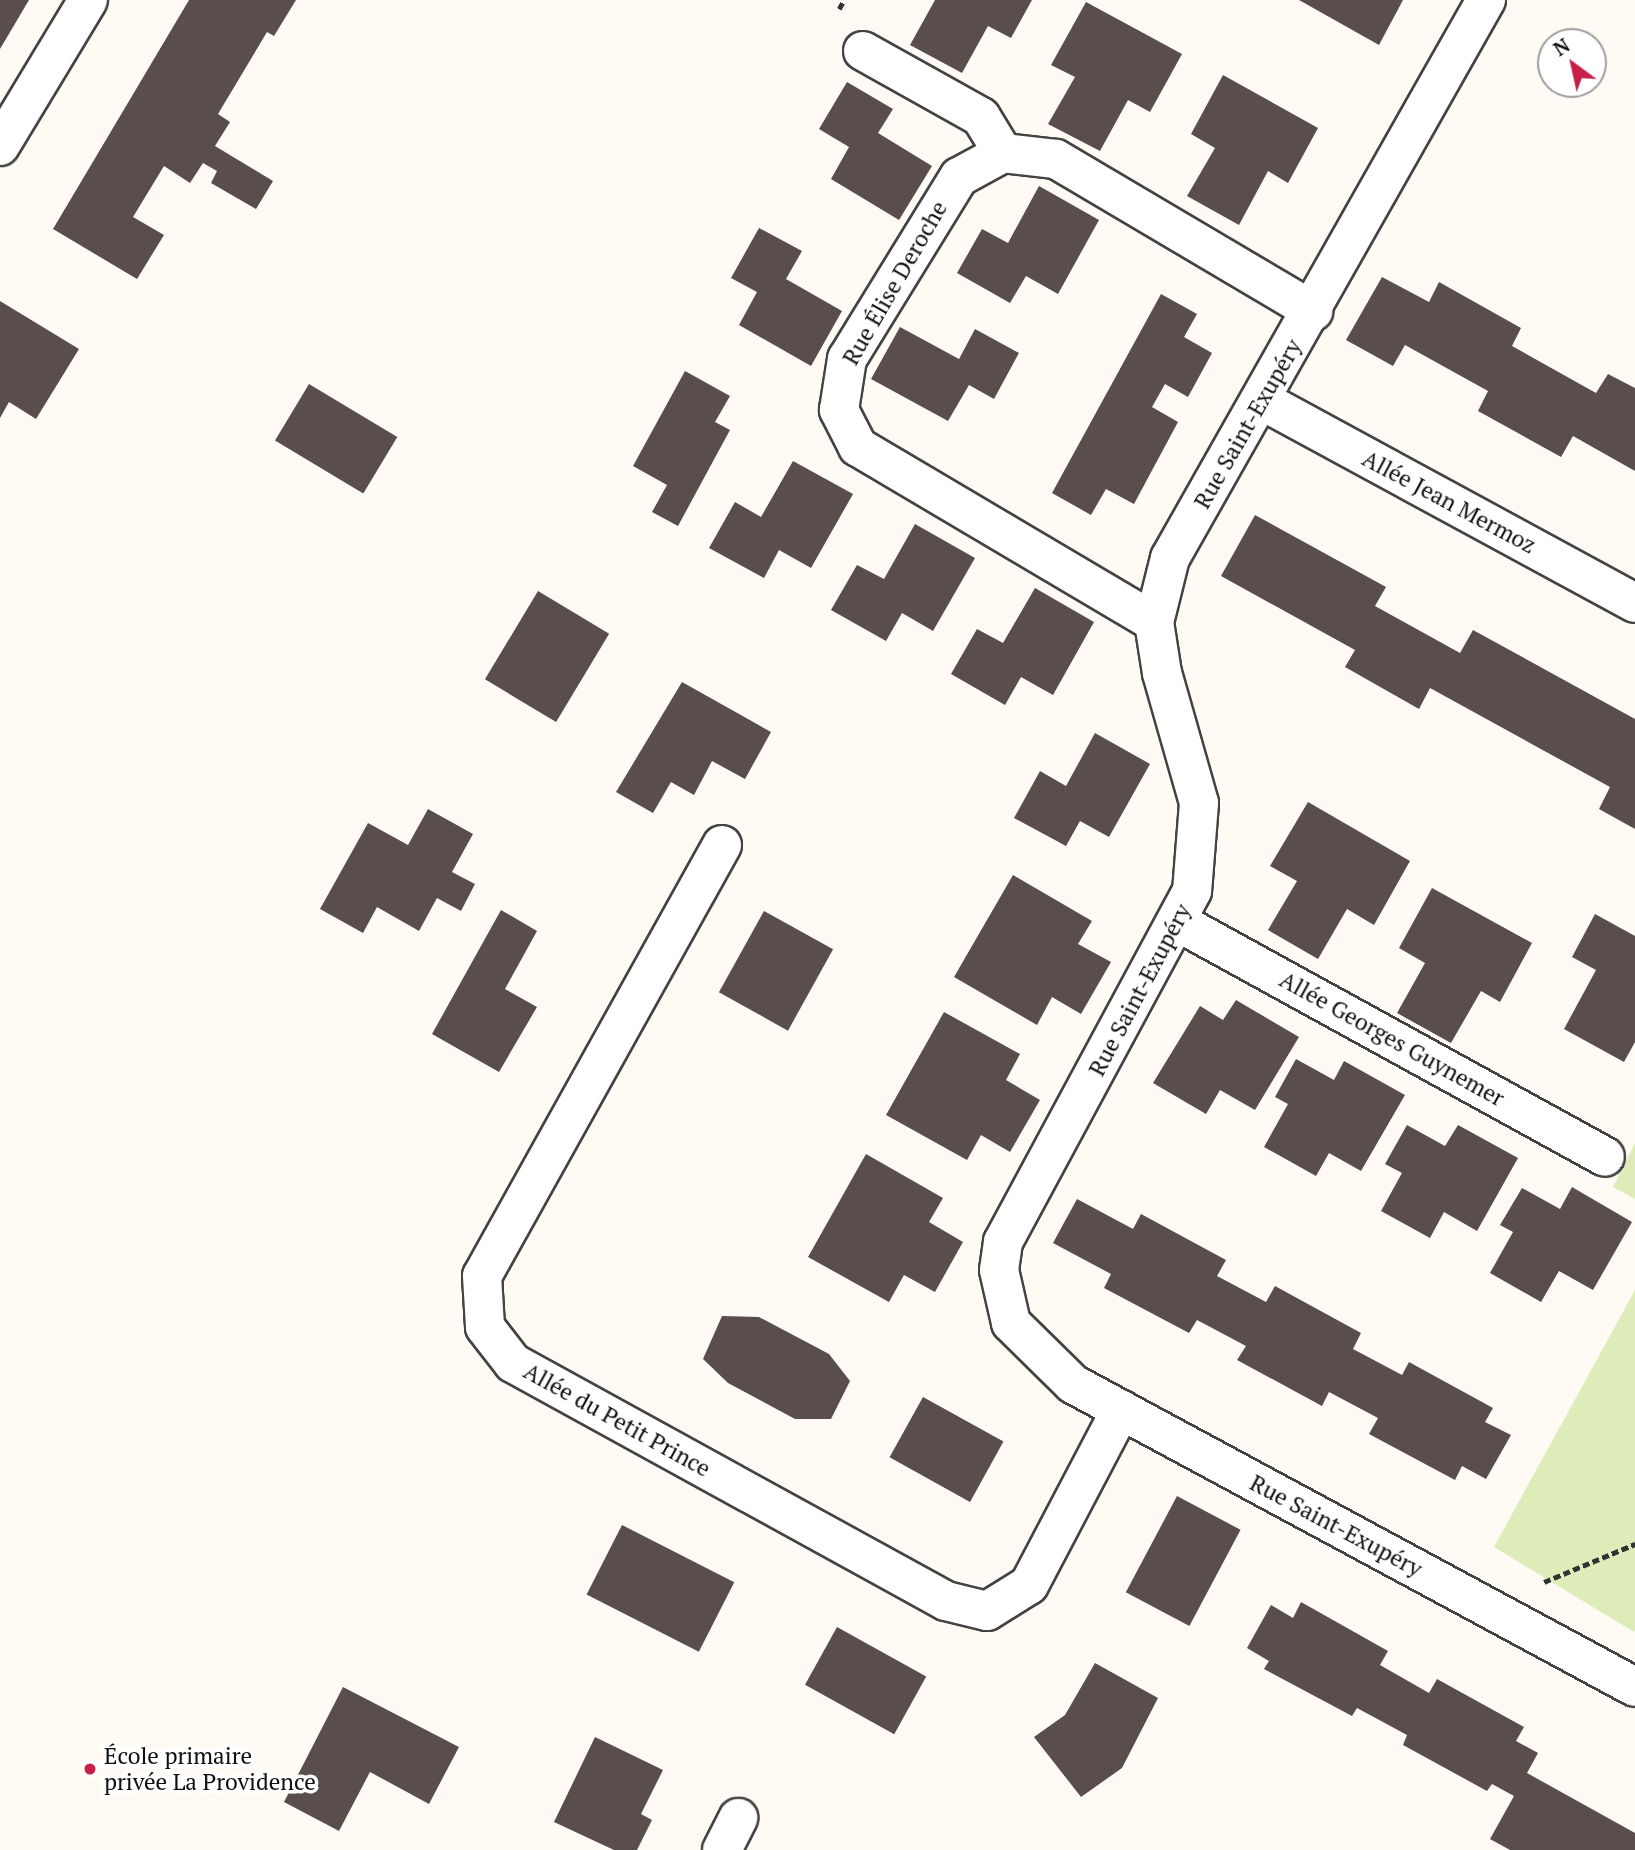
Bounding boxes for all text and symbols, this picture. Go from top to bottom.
north arrow [1537,28,1607,98]
text: N [1549,32,1574,61]
street label: Rue Élise Deroche [837,196,953,370]
street label: Rue Saint-Exupéry [1188,334,1308,514]
street label: Allée Jean Mermoz [1358,445,1540,559]
street label: Rue Saint-Exupéry [1083,899,1197,1081]
street label: Allée Georges Guynemer [1275,966,1509,1112]
street label: Allée du Petit Prince [519,1357,715,1483]
street label: Rue Saint-Exupéry [1245,1469,1427,1583]
place label: École primaire privée La Providence [104,1742,316,1796]
marker: École primaire privée La Providence [82,1761,98,1777]

